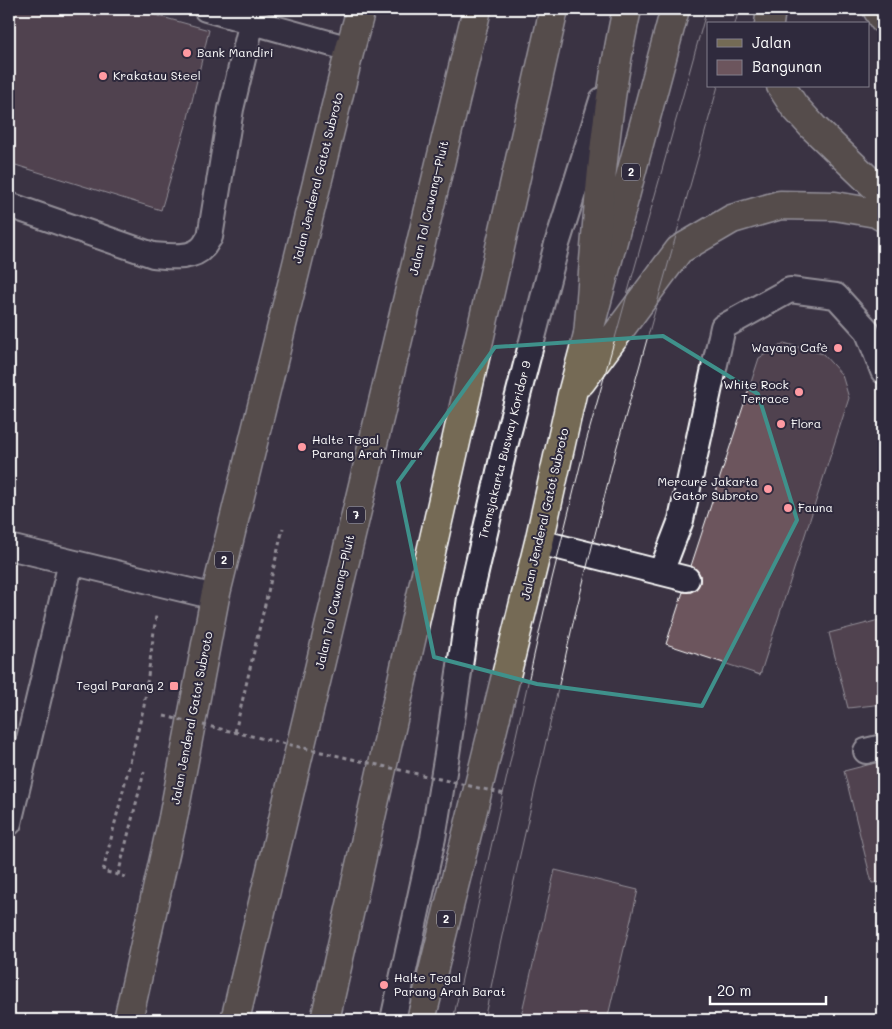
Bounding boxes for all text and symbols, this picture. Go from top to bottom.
legend [707,22,870,88]
text: Jalan [752,32,791,52]
place label: Bank Mandiri [197,44,273,60]
marker: Bank Mandiri [181,47,193,59]
text: Bangunan [752,56,822,76]
place label: Krakatau Steel [113,67,201,83]
marker: Krakatau Steel [97,70,109,82]
street label: Jalan Jenderal Gatot Subroto [288,91,346,265]
street label: Jalan Tol Cawang–Pluit [405,139,451,277]
road number: 2 [622,163,640,180]
place label: Wayang Cafè [751,339,828,355]
marker: Wayang Cafè [832,342,844,354]
street label: Transjakarta Busway Koridor 9 [474,359,534,541]
place label: White Rock Terrace [723,376,789,406]
marker: White Rock Terrace [793,386,805,398]
place label: Flora [791,415,821,431]
marker: Flora [775,418,787,430]
street label: Jalan Jenderal Gatot Subroto [516,426,572,601]
place label: Halte Tegal Parang Arah Timur [312,431,423,461]
marker: Halte Tegal Parang Arah Timur [296,441,308,453]
place label: Mercure Jakarta Gator Subroto [657,473,758,503]
marker: Mercure Jakarta Gator Subroto [762,483,774,495]
place label: Fauna [798,499,833,515]
marker: Fauna [782,502,794,514]
road number: 7 [347,506,365,524]
street label: Jalan Tol Cawang–Pluit [311,533,357,671]
road number: 2 [215,552,233,568]
street label: Jalan Jenderal Gatot Subroto [166,630,216,805]
place label: Tegal Parang 2 [76,677,164,693]
marker: Tegal Parang 2 [168,680,180,692]
road number: 2 [437,911,455,928]
place label: Halte Tegal Parang Arah Barat [394,969,506,999]
scale bar [710,974,826,1006]
marker: Halte Tegal Parang Arah Barat [378,979,390,991]
text: 20 m [717,980,751,1000]

